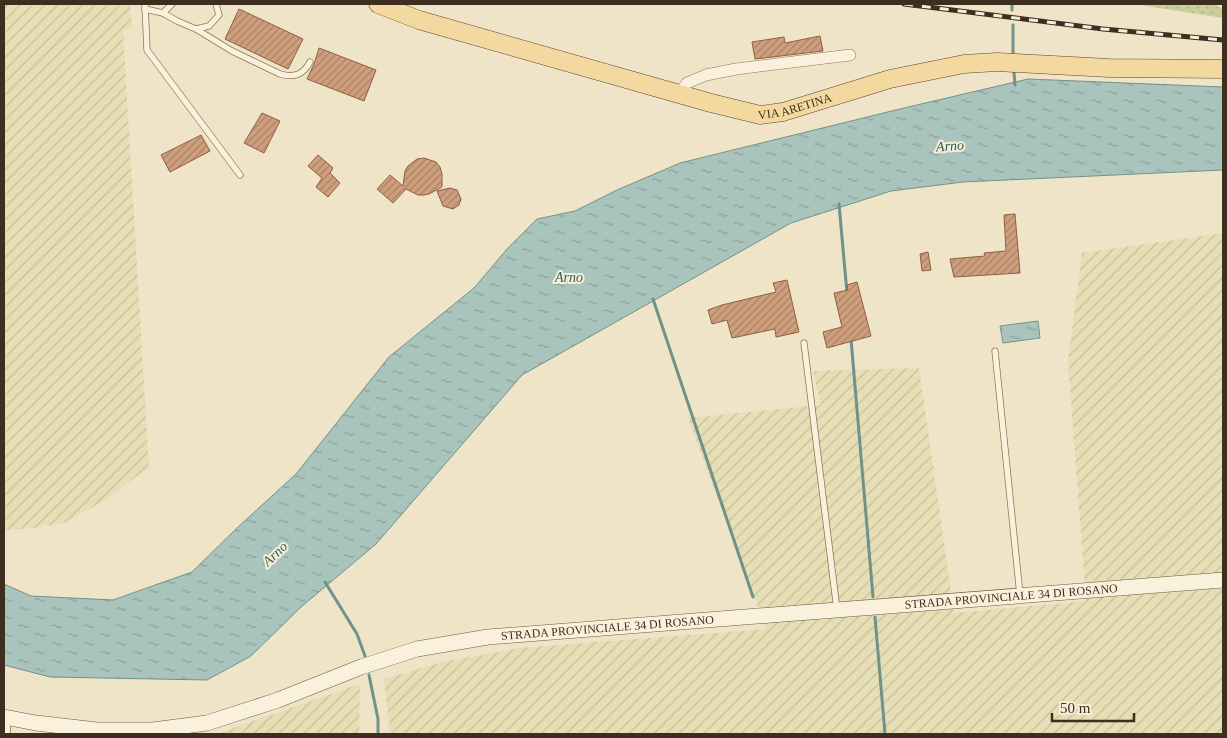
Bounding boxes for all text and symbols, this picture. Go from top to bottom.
street label: VIA ARETINA [757,90,834,122]
water label: Arno [935,138,964,155]
water label: Arno [554,270,583,285]
water label: Arno [259,539,290,570]
street label: STRADA PROVINCIALE 34 DI ROSANO [904,581,1119,612]
street label: STRADA PROVINCIALE 34 DI ROSANO [500,612,715,643]
scale bar [1052,690,1134,722]
text: 50 m [1060,700,1091,716]

